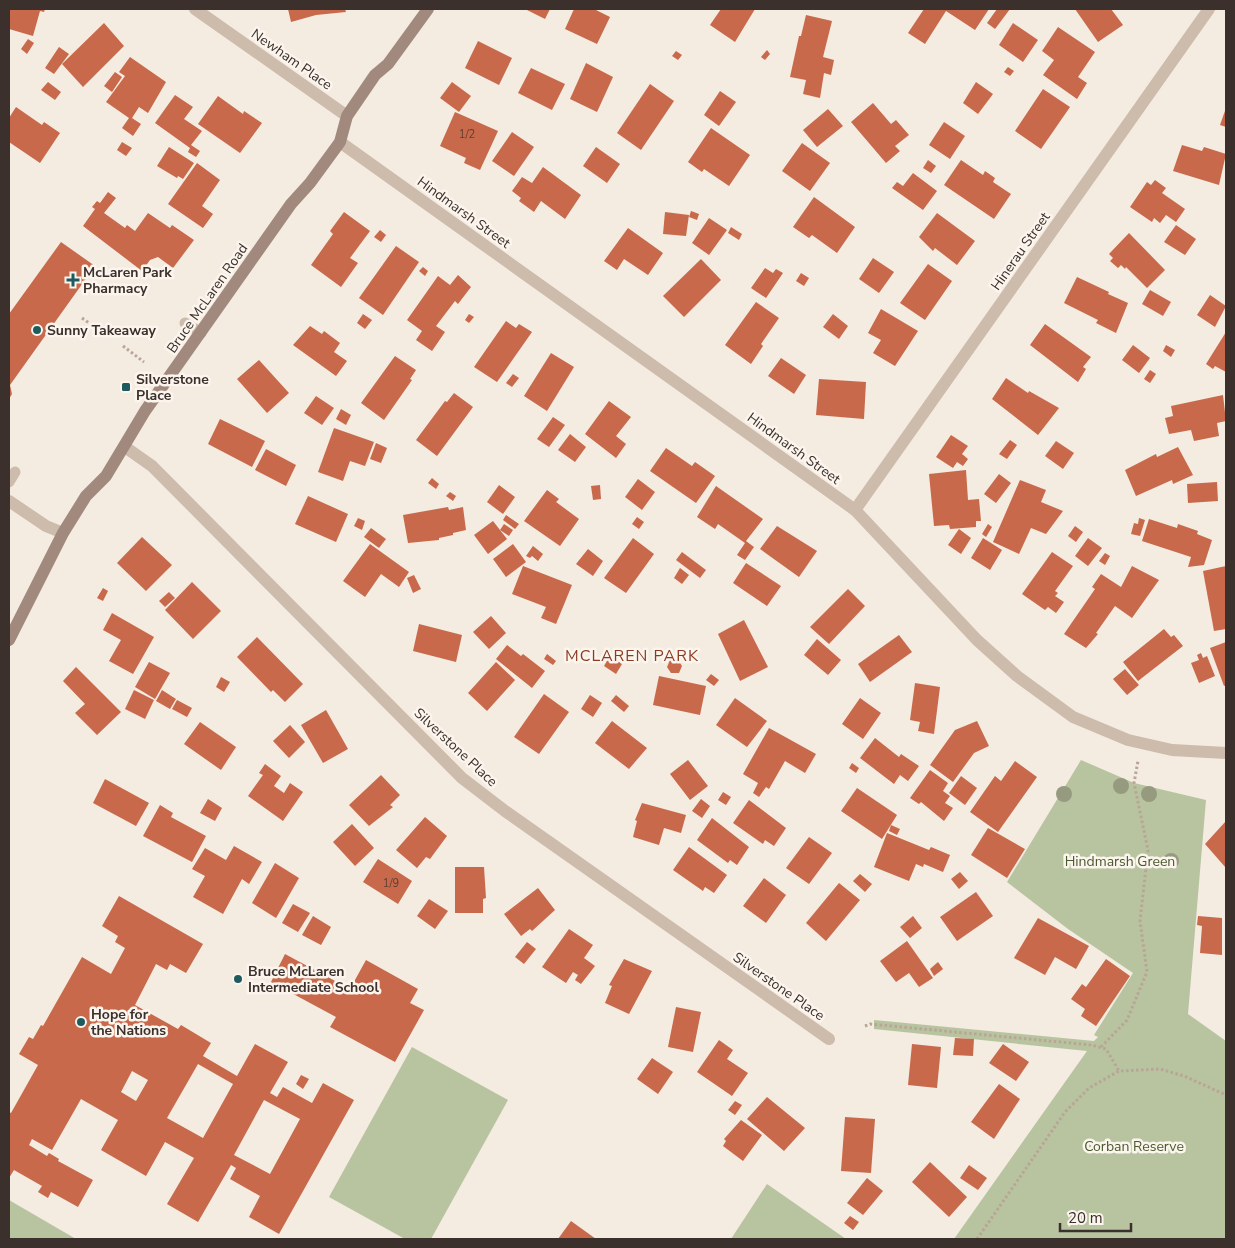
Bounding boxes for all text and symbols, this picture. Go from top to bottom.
street label: Newham Place [247,24,336,94]
house number: 1/2 [459,127,475,142]
street label: Hindmarsh Street [413,172,514,253]
street label: Hinerau Street [986,208,1054,294]
street label: Bruce McLaren Road [162,240,252,357]
place label: McLaren Park Pharmacy [83,263,172,298]
marker: McLaren Park Pharmacy [67,274,79,286]
place label: Sunny Takeaway [47,321,157,340]
marker: Sunny Takeaway [31,324,43,336]
place label: Silverstone Place [136,370,209,405]
marker: Silverstone Place [120,381,132,393]
street label: Hindmarsh Street [743,408,844,489]
district label: MCLAREN PARK [565,645,699,667]
street label: Silverstone Place [410,704,502,791]
park label: Hindmarsh Green [1065,852,1175,871]
house number: 1/9 [383,876,399,891]
street label: Silverstone Place [729,948,828,1025]
place label: Bruce McLaren Intermediate School [248,962,379,997]
marker: Bruce McLaren Intermediate School [232,973,244,985]
place label: Hope for the Nations [91,1005,166,1040]
marker: Hope for the Nations [75,1016,87,1028]
park label: Corban Reserve [1084,1137,1184,1156]
scale bar [1060,1200,1131,1232]
text: 20 m [1068,1208,1103,1228]

